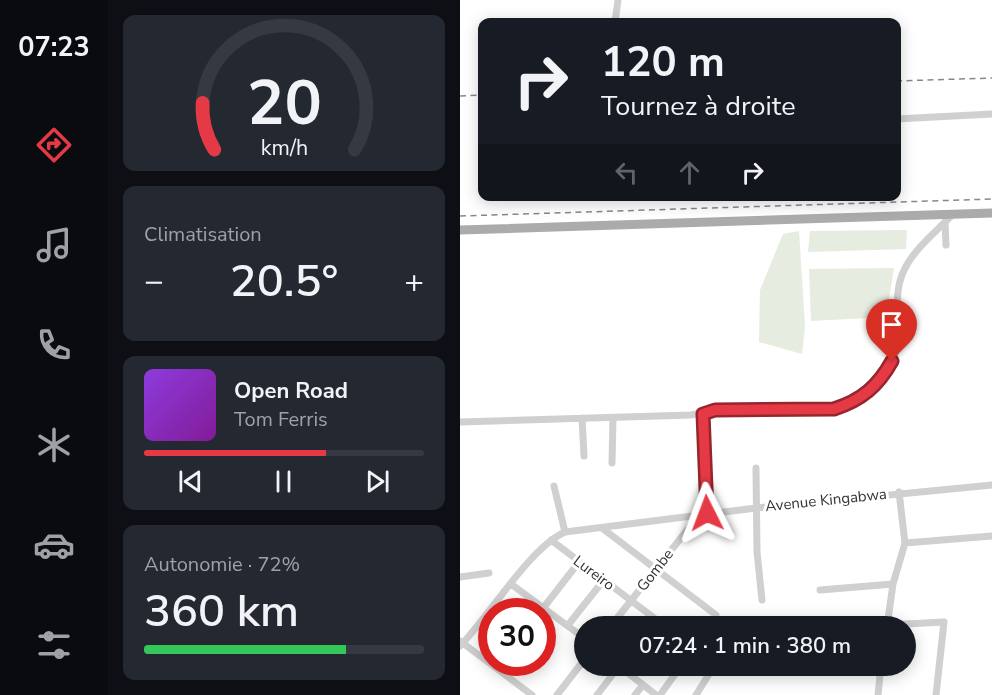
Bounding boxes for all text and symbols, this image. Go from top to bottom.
text: 07:23 [18,29,90,66]
text: 120 m [601,34,725,91]
icon: right [502,42,580,120]
text: 20 [247,61,321,146]
text: Tournez à droite [601,88,796,125]
icon: directions [33,124,75,166]
text: km/h [260,133,308,163]
icon: left [610,156,643,189]
icon: ahead [673,156,706,189]
icon: right [736,156,769,189]
text: Climatisation [144,221,262,248]
icon: music [33,224,75,266]
text: 20.5° [230,251,338,312]
text: − [144,259,164,304]
text: + [404,259,424,304]
pin [866,299,917,361]
icon: arrive [875,308,908,341]
icon: phone [33,324,75,366]
text: Open Road [234,376,348,406]
text: Tom Ferris [234,406,328,433]
icon: climate [33,424,75,466]
icon: previous [174,465,207,498]
icon: pause [267,465,300,498]
icon: next [361,465,394,498]
position arrow [675,481,739,545]
street label: Avenue Kingabwa [764,484,888,516]
icon: car [33,524,75,566]
street label: Gombe [632,545,678,595]
text: Autonomie · 72% [144,551,300,578]
street label: Lureiro [569,551,619,595]
text: 360 km [144,581,299,642]
speed limit sign: 30 [478,598,556,676]
icon: filters [33,624,75,666]
text: 07:24 · 1 min · 380 m [639,631,851,661]

